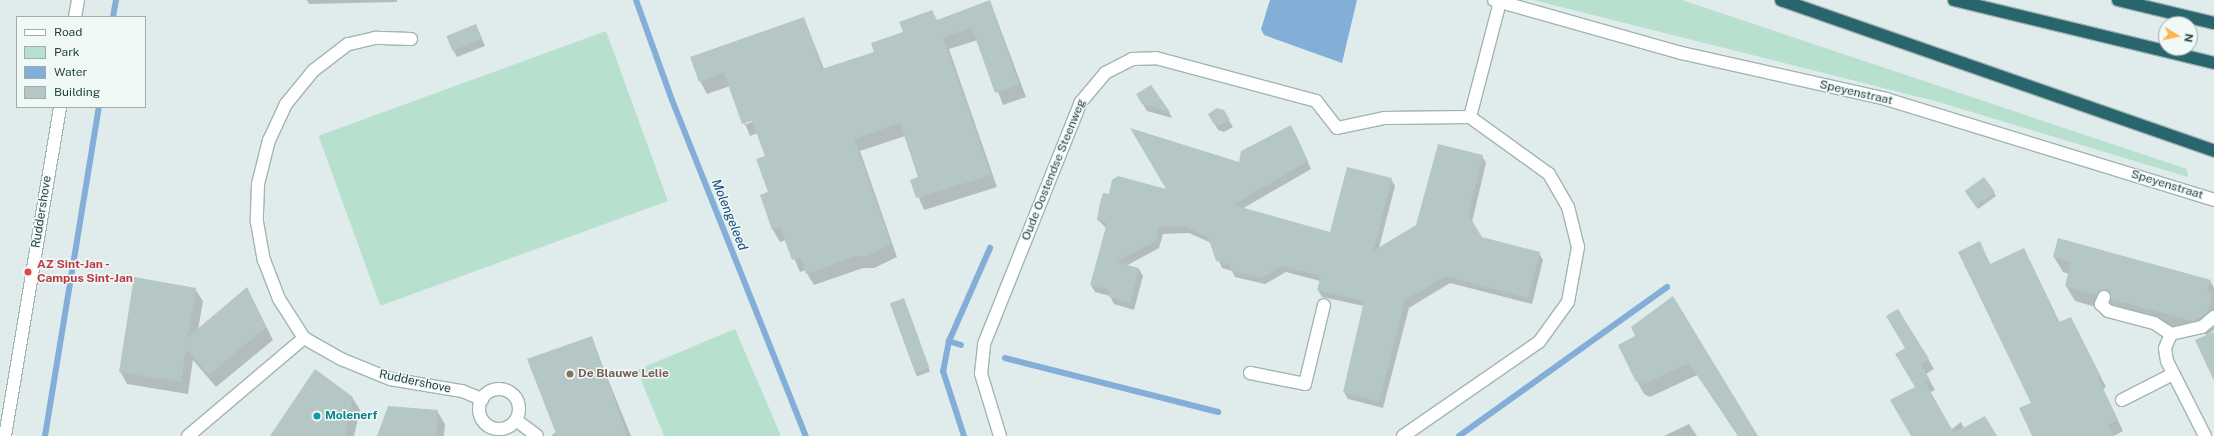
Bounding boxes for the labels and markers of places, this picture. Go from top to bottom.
place label: AZ Sint-Jan - Campus Sint-Jan [37,258,133,286]
marker: AZ Sint-Jan - Campus Sint-Jan [22,266,34,278]
place label: De Blauwe Lelie [578,367,669,381]
marker: De Blauwe Lelie [565,369,575,379]
place label: Molenerf [325,409,377,423]
marker: Molenerf [312,411,322,421]

